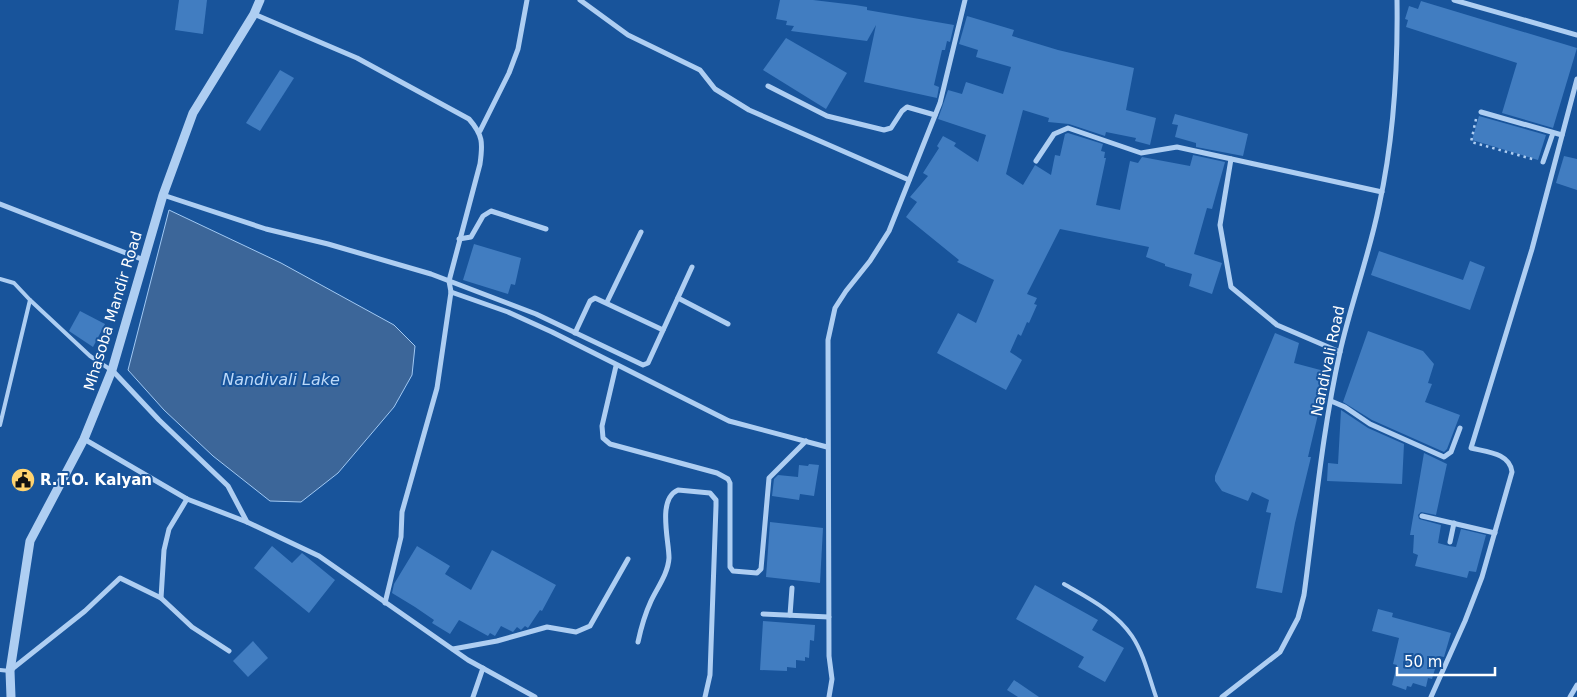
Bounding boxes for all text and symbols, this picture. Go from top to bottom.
street label: Mhasoba Mandir Road [80,229,146,393]
street label: Nandivali Road [1308,304,1348,418]
water label: Nandivali Lake [222,370,340,389]
public building icon: R.T.O. Kalyan [10,467,36,493]
place label: R.T.O. Kalyan [40,471,152,489]
scale bar [1397,644,1494,676]
text: 50 m [1404,653,1442,671]

